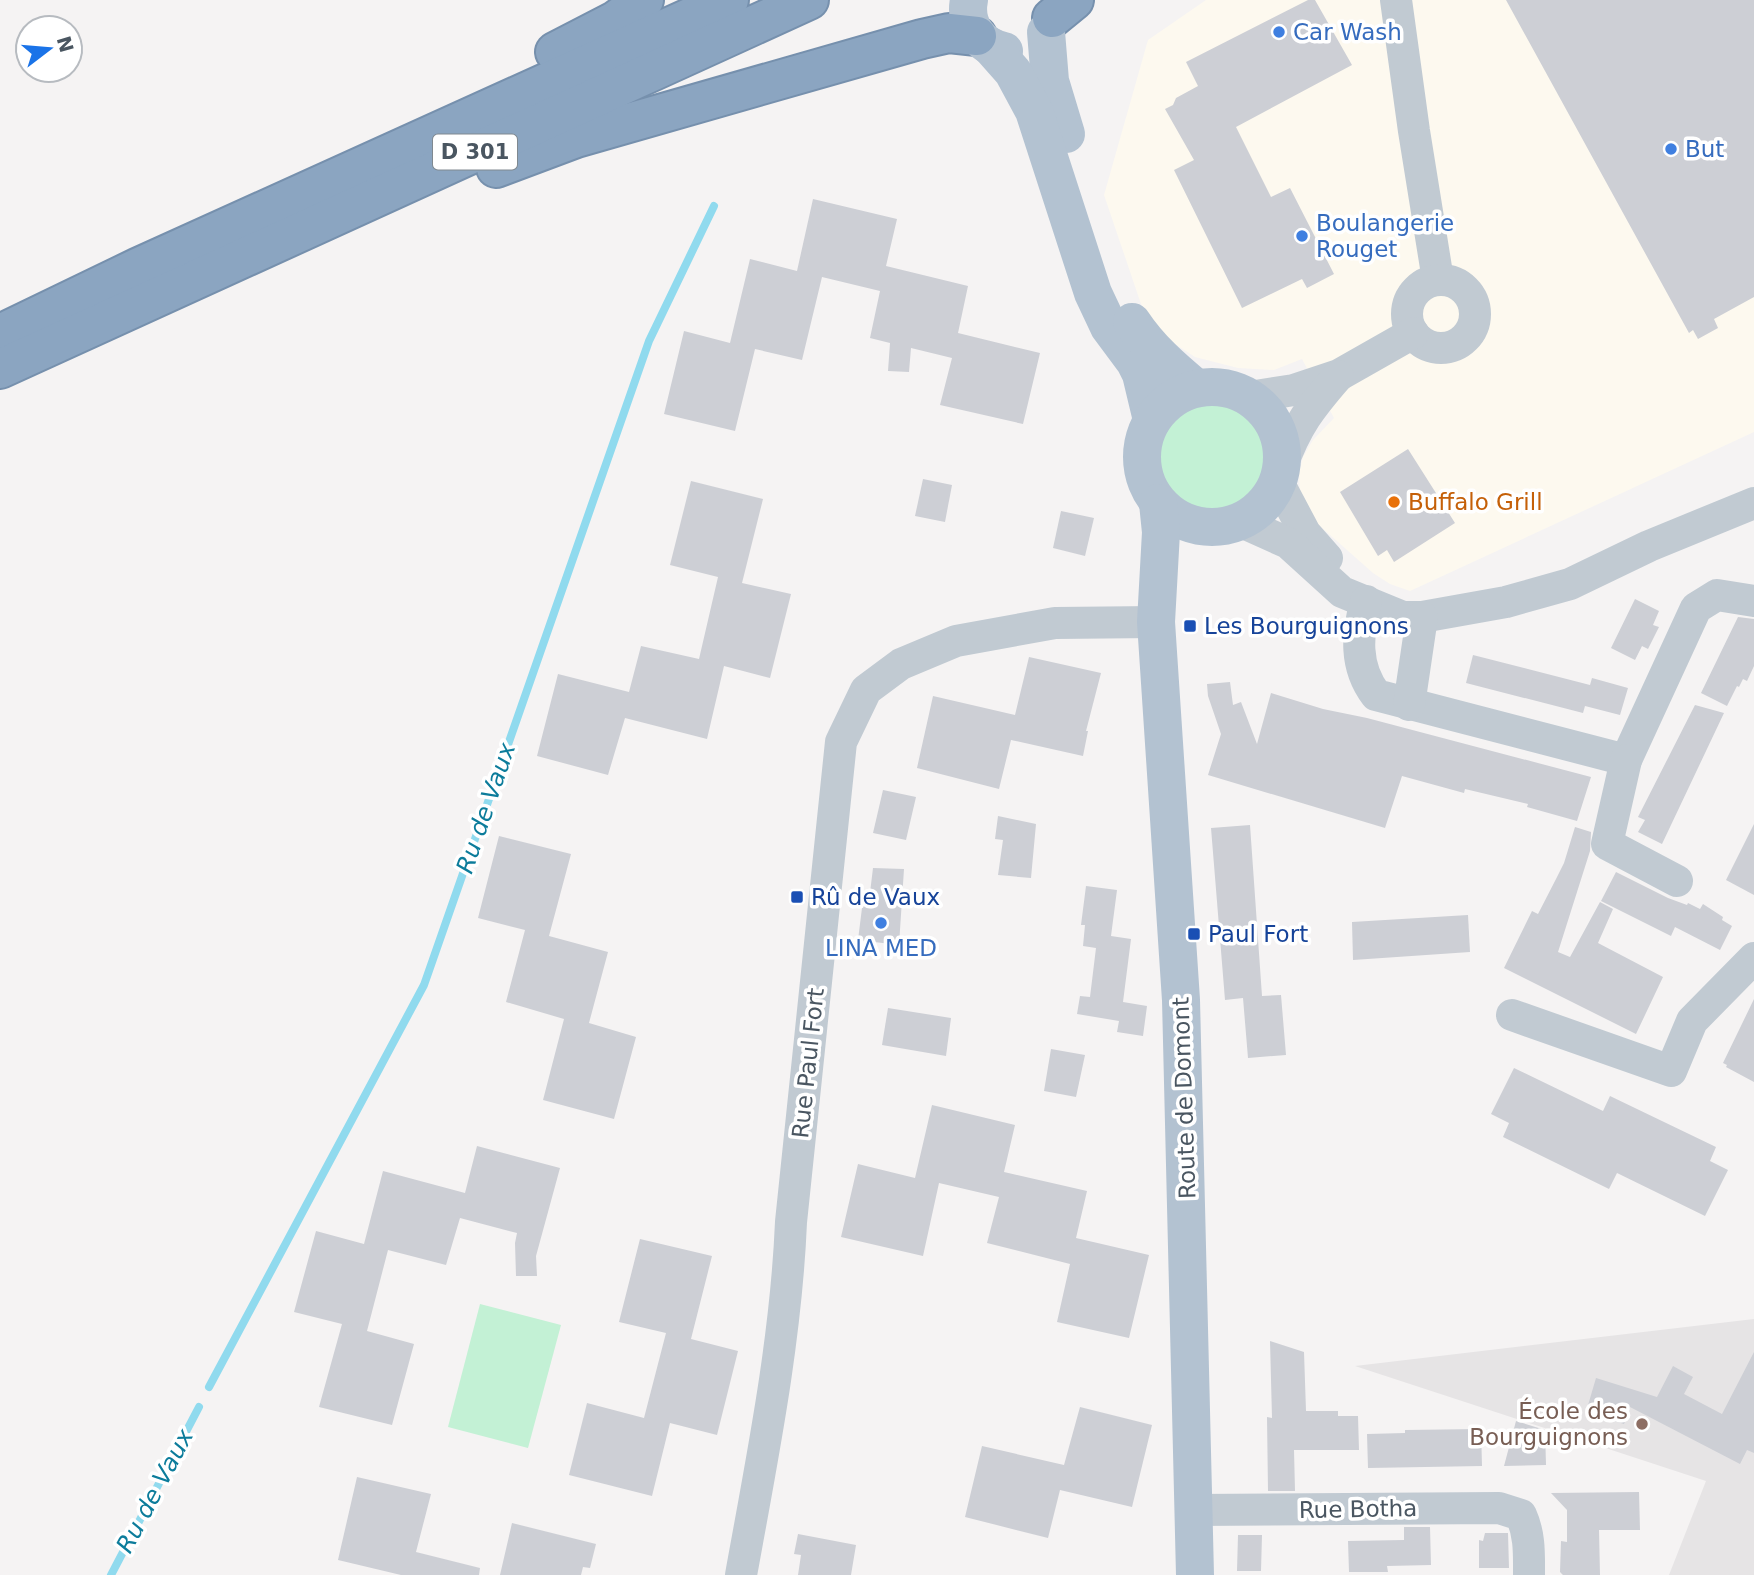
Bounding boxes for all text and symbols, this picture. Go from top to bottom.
north arrow [14,14,84,84]
place label: Car Wash [1293,19,1402,45]
marker: Car Wash [1271,24,1287,40]
text: N [53,34,78,55]
road number: D 301 [433,134,517,170]
place label: But [1685,136,1724,162]
marker: But [1663,141,1679,157]
place label: Boulangerie Rouget [1316,210,1454,262]
marker: Boulangerie Rouget [1294,228,1310,244]
place label: Buffalo Grill [1408,489,1543,515]
marker: Buffalo Grill [1386,494,1402,510]
place label: Les Bourguignons [1204,613,1409,639]
marker: Les Bourguignons [1182,618,1198,634]
water label: Ru de Vaux [451,738,522,877]
place label: Rû de Vaux [811,884,940,910]
marker: Rû de Vaux [789,889,805,905]
marker: LINA MED [873,915,889,931]
place label: Paul Fort [1208,921,1308,947]
marker: Paul Fort [1186,926,1202,942]
place label: LINA MED [825,935,937,961]
street label: Rue Paul Fort [787,986,829,1140]
street label: Route de Domont [1167,997,1201,1199]
place label: École des Bourguignons [1469,1397,1628,1450]
marker: École des Bourguignons [1634,1416,1650,1432]
water label: Ru de Vaux [111,1424,200,1558]
street label: Rue Botha [1299,1495,1417,1523]

